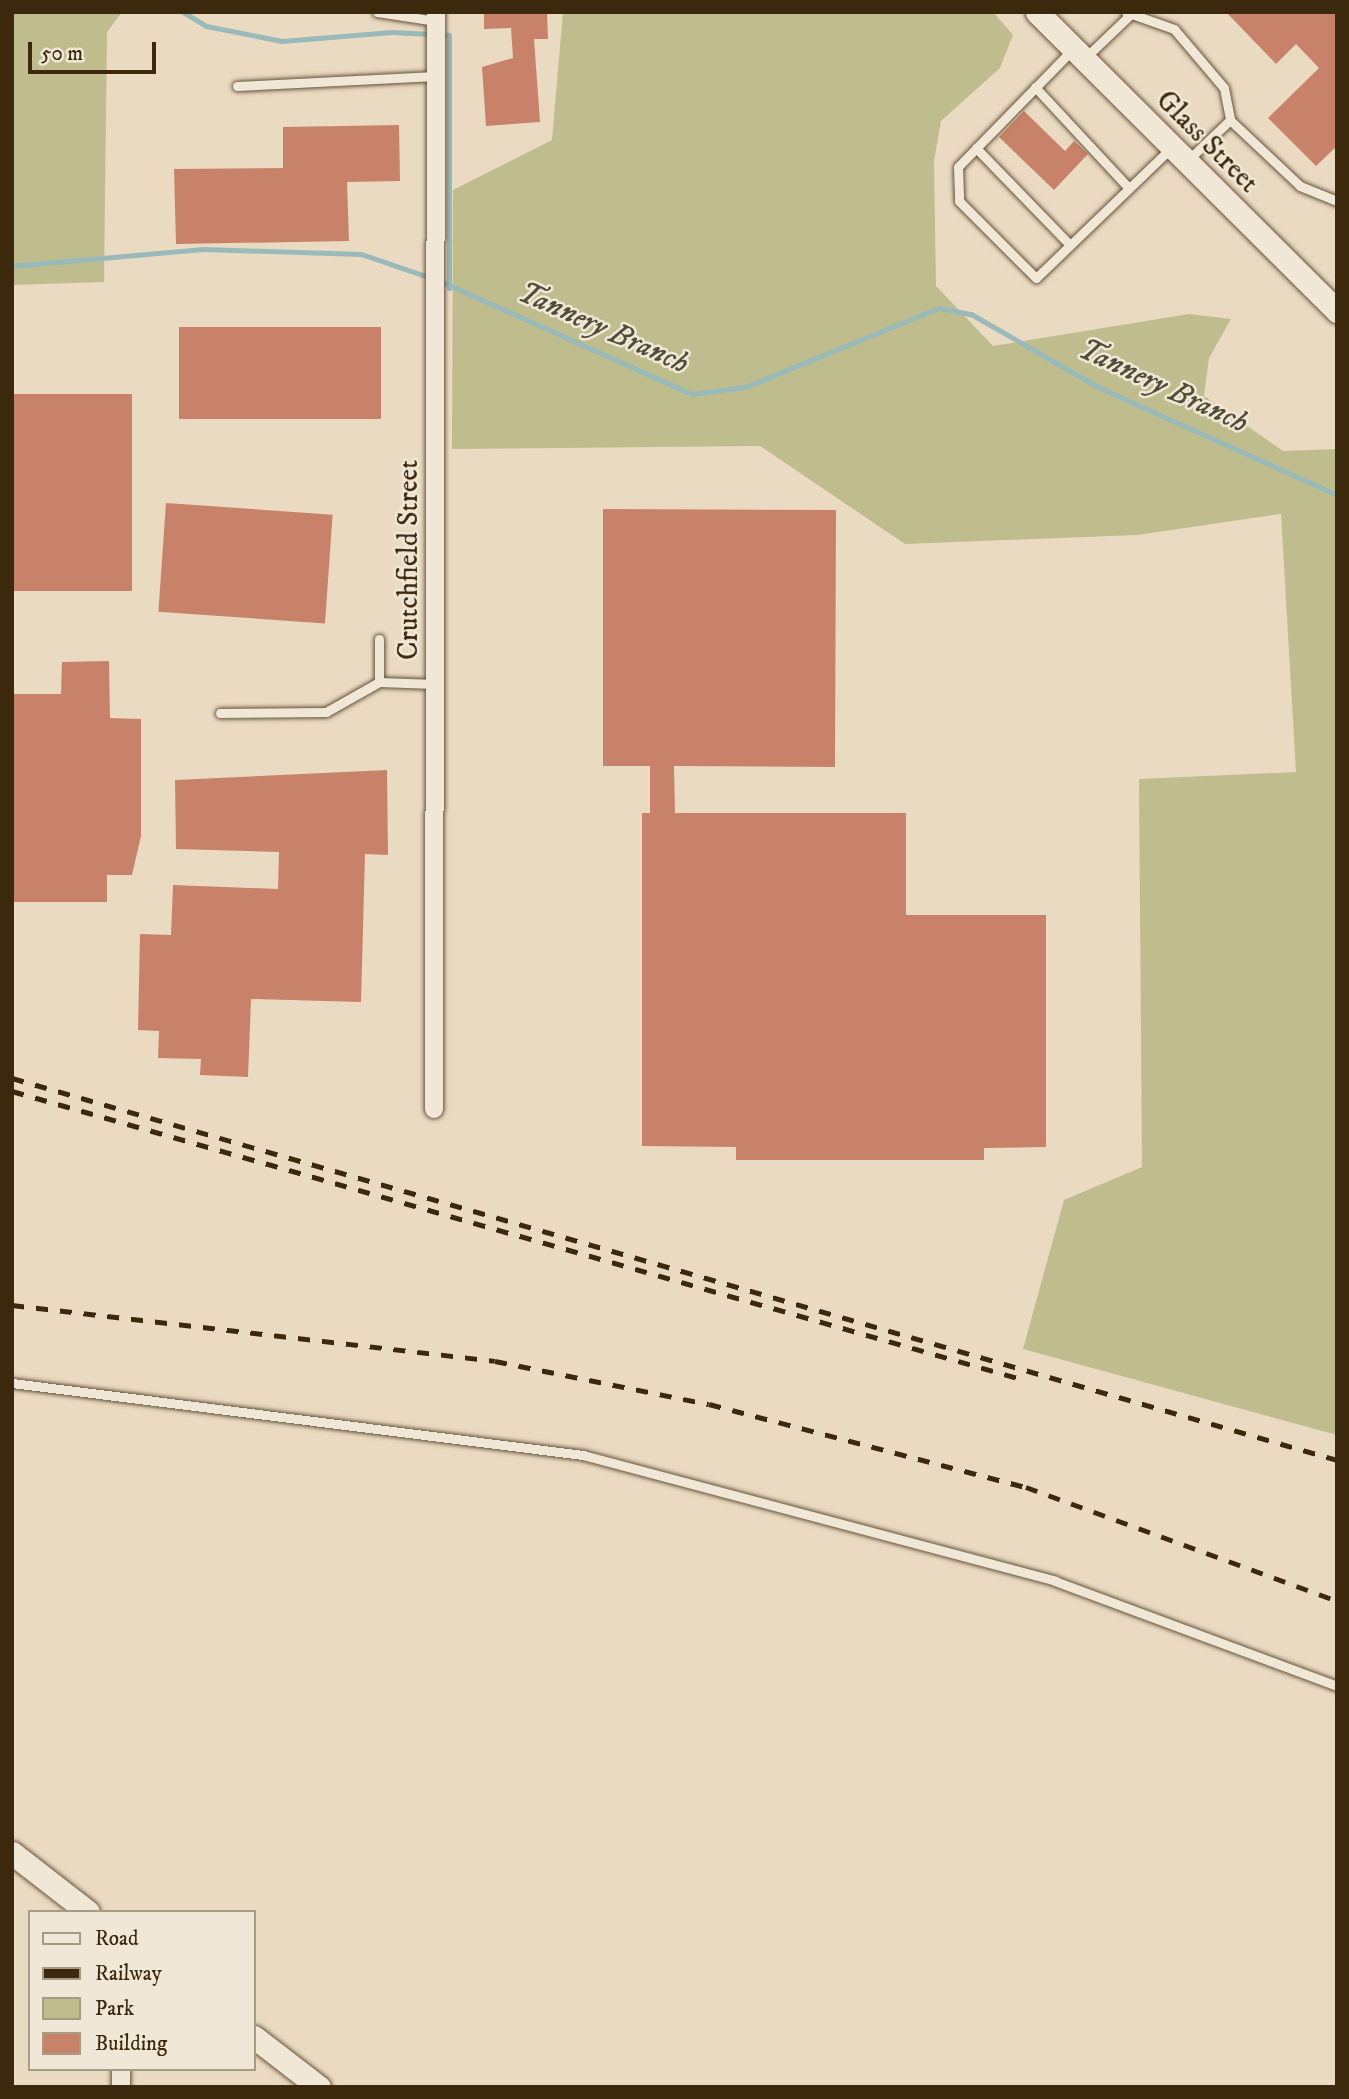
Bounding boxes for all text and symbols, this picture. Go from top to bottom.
scale bar [32,28,159,72]
text: 50 m [41,41,83,67]
street label: Glass Street [1149,84,1265,200]
water label: Tannery Branch [512,275,694,383]
water label: Tannery Branch [1073,332,1253,442]
street label: Crutchfield Street [392,460,426,660]
legend [28,1910,256,2071]
text: Road [95,1926,139,1952]
text: Railway [95,1961,162,1987]
text: Park [95,1996,134,2022]
text: Building [95,2031,167,2057]

